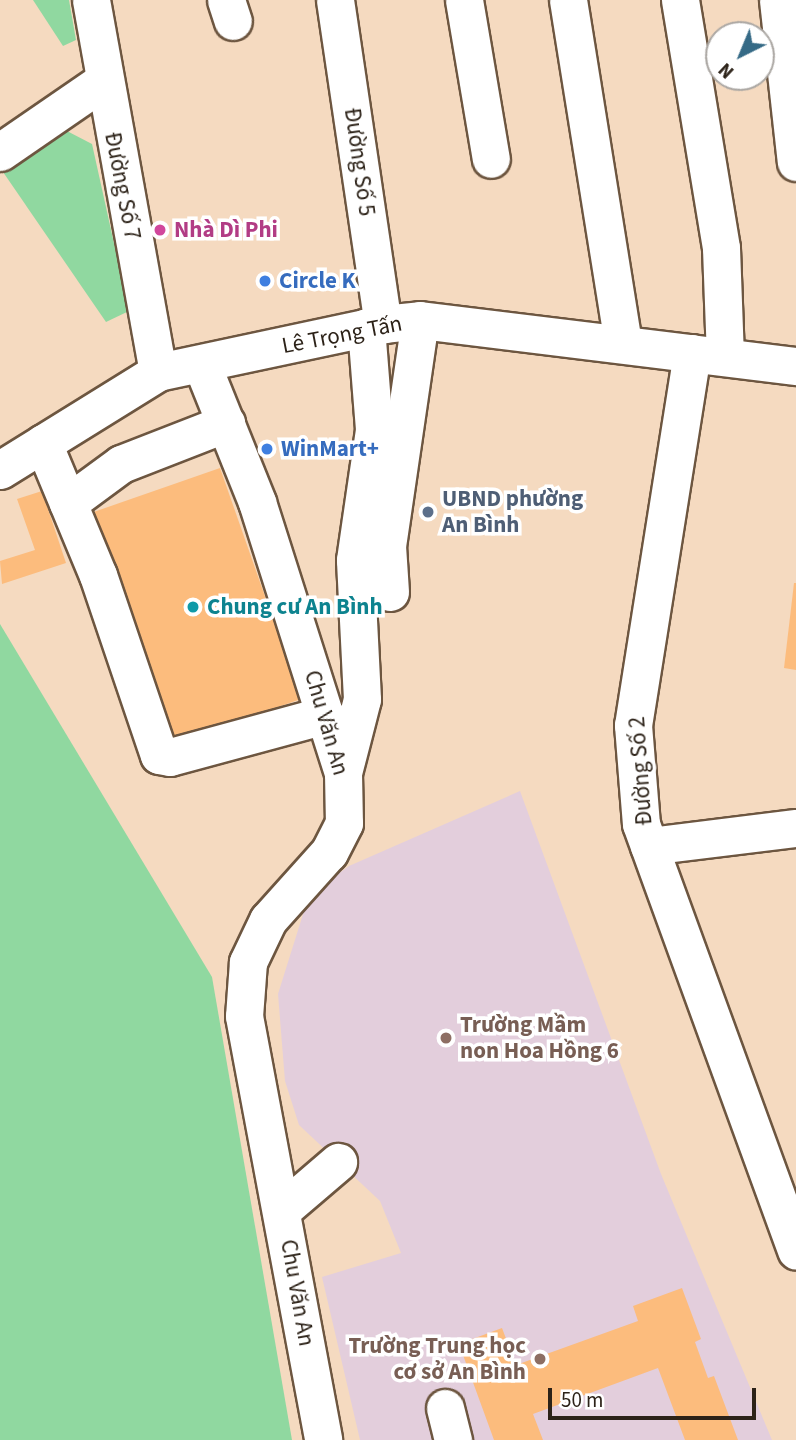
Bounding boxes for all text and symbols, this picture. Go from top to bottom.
north arrow [705,21,775,91]
text: N [713,56,741,84]
street label: Đường Số 5 [338,106,380,218]
street label: Đường Số 7 [98,130,146,242]
place label: Nhà Dì Phi [174,216,278,244]
marker: Nhà Dì Phi [152,222,168,238]
place label: Circle K [279,267,356,295]
marker: Circle K [257,273,273,289]
street label: Lê Trọng Tấn [279,310,405,360]
place label: WinMart+ [281,435,379,463]
marker: WinMart+ [259,441,275,457]
place label: UBND phường An Bình [442,485,583,539]
marker: UBND phường An Bình [420,504,436,520]
place label: Chung cư An Bình [207,593,383,621]
marker: Chung cư An Bình [185,599,201,615]
street label: Chu Văn An [298,667,354,779]
street label: Đường Số 2 [623,716,659,826]
place label: Trường Mầm non Hoa Hồng 6 [460,1011,619,1065]
marker: Trường Mầm non Hoa Hồng 6 [438,1030,454,1046]
street label: Chu Văn An [274,1237,320,1349]
place label: Trường Trung học cơ sở An Bình [348,1332,526,1386]
marker: Trường Trung học cơ sở An Bình [532,1351,548,1367]
scale bar [551,1374,759,1418]
text: 50 m [561,1385,603,1415]

